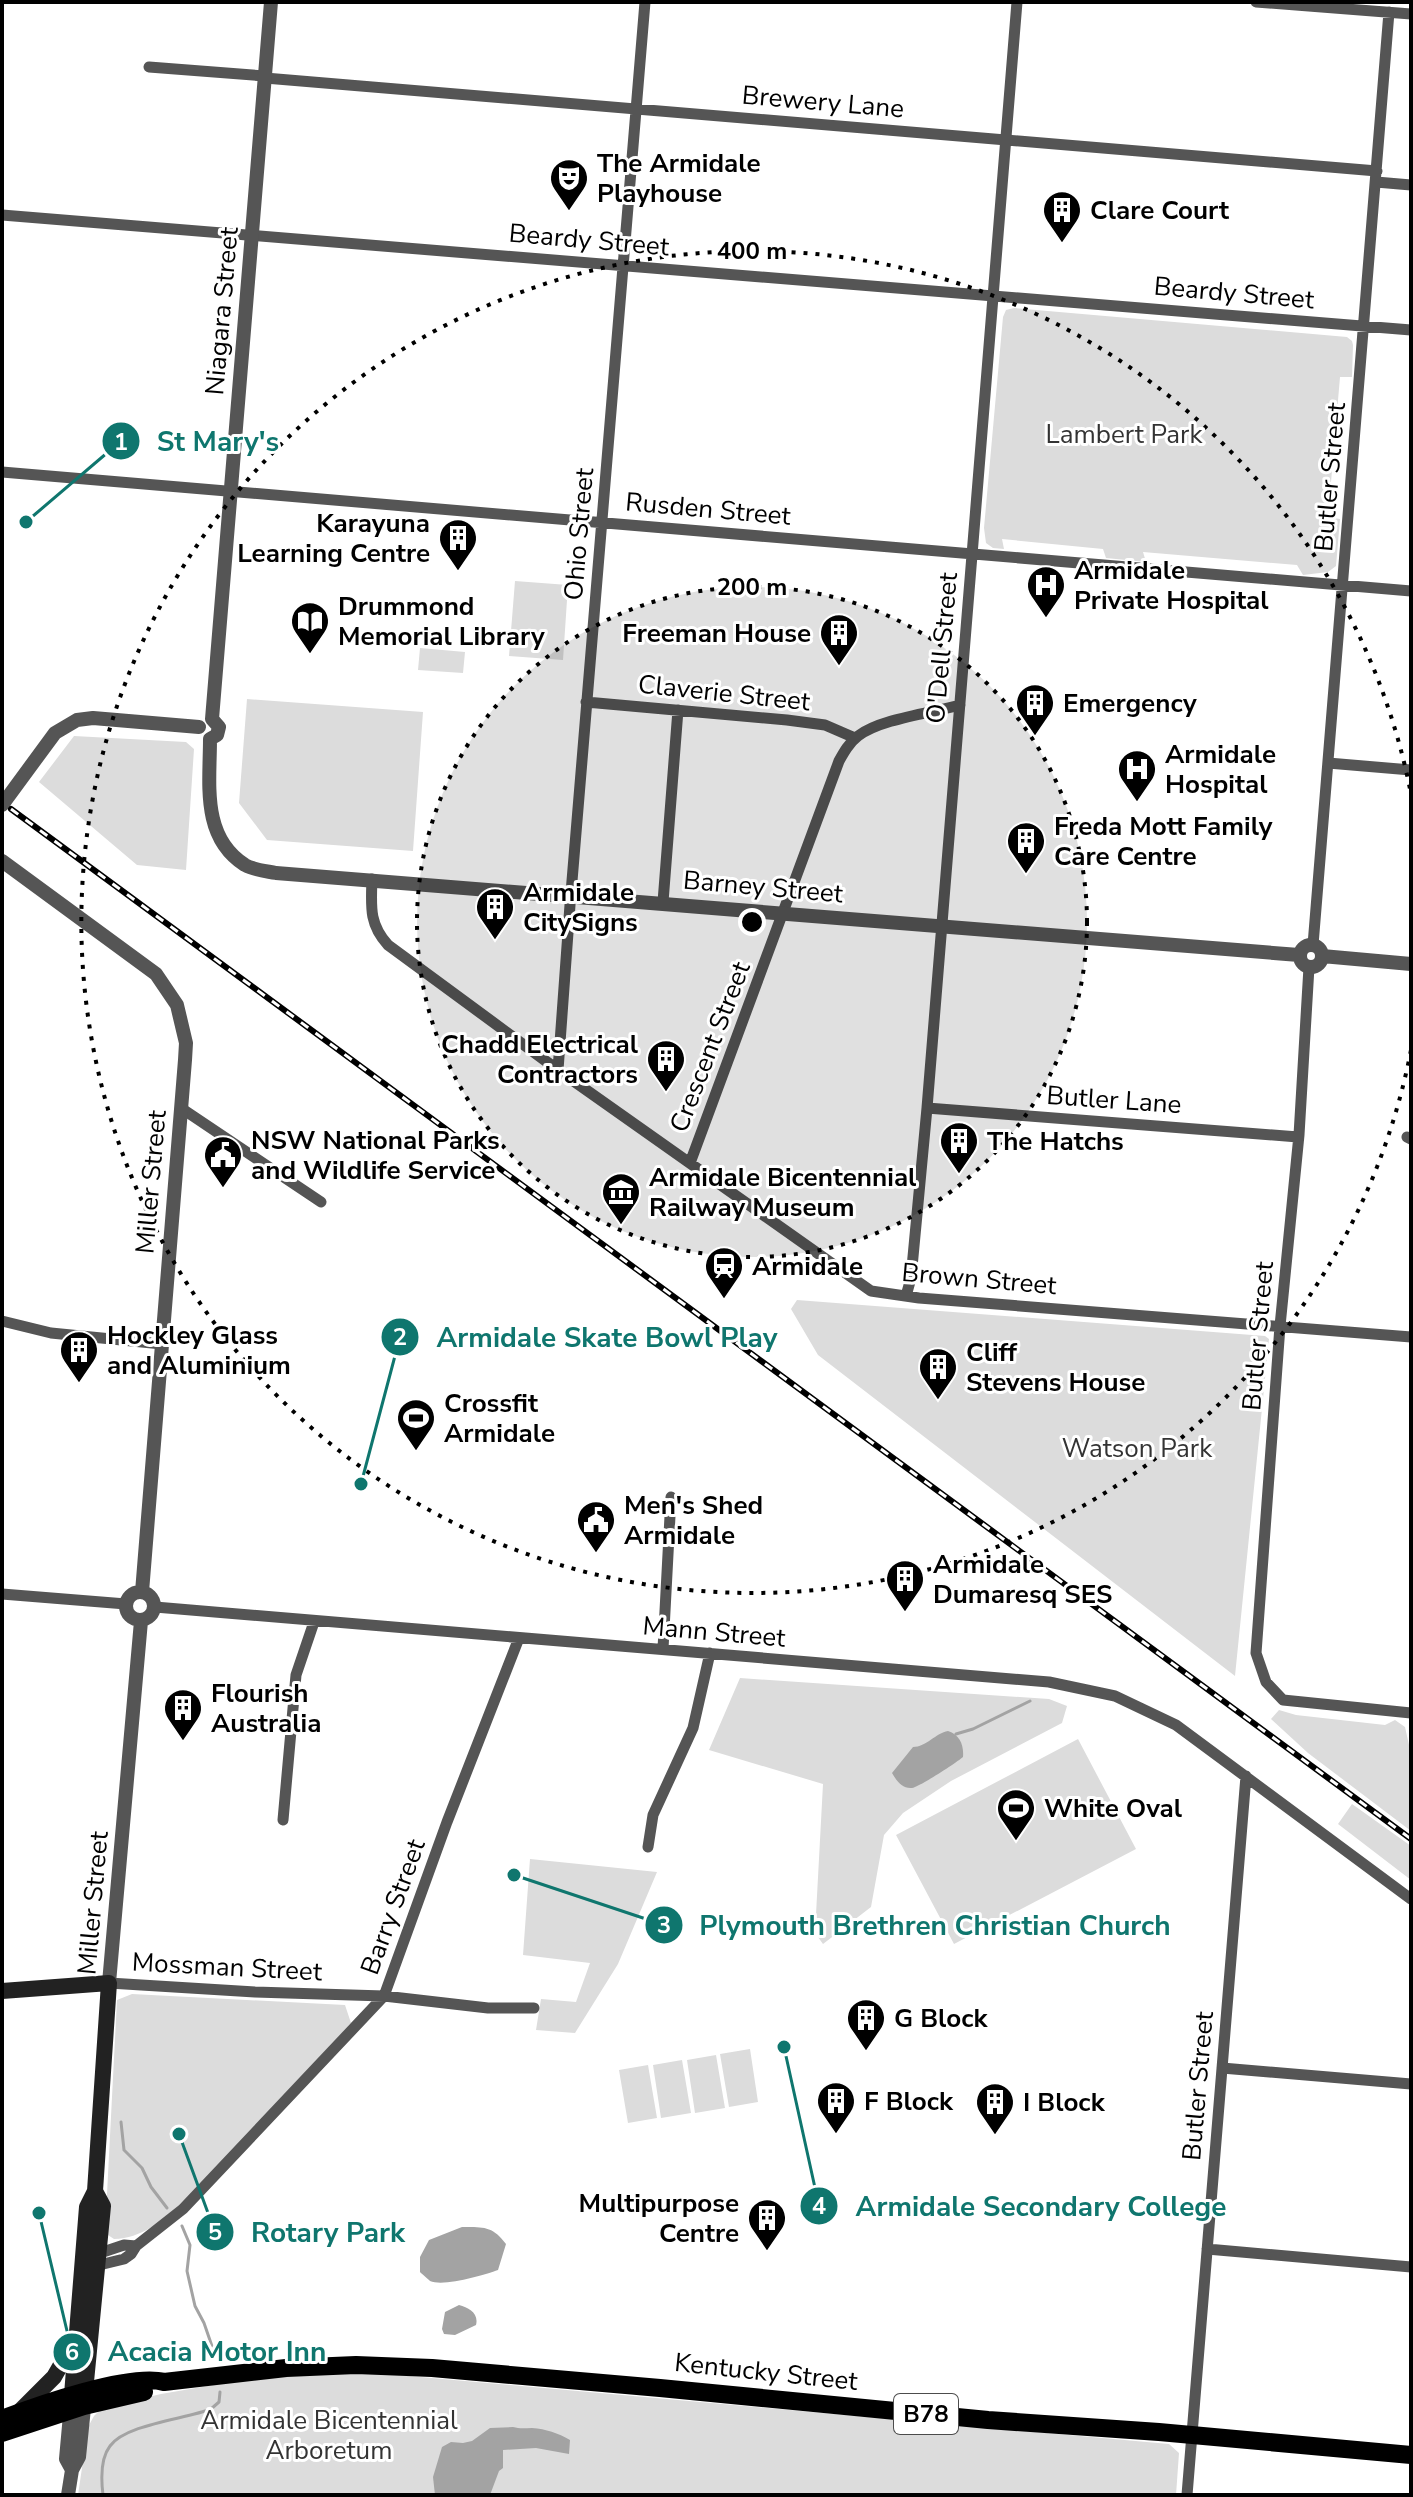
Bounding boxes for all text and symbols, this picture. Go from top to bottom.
street label: Brewery Lane [741,77,905,127]
place label: The Armidale Playhouse [597,146,761,211]
theatre icon: The Armidale Playhouse [548,157,590,212]
building icon: Clare Court [1041,189,1083,244]
place label: Clare Court [1090,193,1230,228]
street label: Beardy Street [508,216,671,265]
street label: Niagara Street [197,225,247,397]
text: 400 m [717,235,787,267]
street label: Beardy Street [1153,269,1316,318]
street label: Butler Street [1306,400,1354,553]
callout: St Mary's [101,415,295,467]
park label: Lambert Park [1046,417,1203,452]
text: St Mary's [157,423,279,461]
text: 1 [114,426,128,458]
street label: Ohio Street [556,465,602,602]
street label: Rusden Street [624,484,793,534]
place label: Karayuna Learning Centre [237,506,430,571]
building icon: Karayuna Learning Centre [437,517,479,572]
place label: Armidale Private Hospital [1074,553,1269,618]
hospital icon: Armidale Private Hospital [1025,564,1067,619]
street label: O'Dell Street [918,570,966,725]
text: 200 m [717,571,787,603]
place label: Drummond Memorial Library [338,589,545,654]
library icon: Drummond Memorial Library [289,600,331,655]
building icon: Freeman House [818,612,860,667]
place label: Freeman House [622,616,811,651]
street label: Claverie Street [636,667,813,720]
building icon: Emergency [1014,682,1056,737]
place label: Emergency [1063,686,1197,721]
place label: Armidale Hospital [1165,737,1276,802]
hospital icon: Armidale Hospital [1116,748,1158,803]
place label: Freda Mott Family Care Centre [1054,809,1273,874]
building icon: Freda Mott Family Care Centre [1005,820,1047,875]
street label: Barney Street [682,863,845,911]
place label: Armidale CitySigns [523,875,638,940]
building icon: Armidale CitySigns [474,886,516,941]
centre of rings [738,908,766,936]
street label: Crescent Street [661,956,759,1137]
place label: Chadd Electrical Contractors [441,1027,639,1092]
building icon: Chadd Electrical Contractors [645,1038,687,1093]
street label: Butler Lane [1045,1078,1183,1122]
street label: Miller Street [127,1108,175,1255]
building icon: The Hatchs [938,1120,980,1175]
place label: NSW National Parks and Wildlife Service [251,1123,500,1188]
place label: The Hatchs [987,1124,1124,1159]
public building icon: NSW National Parks and Wildlife Service [202,1134,244,1189]
place label: Armidale Bicentennial Railway Museum [649,1160,917,1225]
museum icon: Armidale Bicentennial Railway Museum [600,1171,642,1226]
station icon: Armidale [703,1245,745,1300]
place label: Armidale [752,1249,863,1284]
street label: Brown Street [900,1255,1059,1303]
street label: Butler Street [1234,1259,1282,1412]
callout: Armidale Skate Bowl Play [380,1311,793,1363]
place label: Hockley Glass and Aluminium [107,1318,291,1383]
text: Armidale Skate Bowl Play [437,1319,778,1357]
text: 2 [393,1321,407,1353]
building icon: Hockley Glass and Aluminium [58,1329,100,1384]
place label: Cliff Stevens House [966,1335,1145,1400]
building icon: Cliff Stevens House [917,1346,959,1401]
place label: Crossfit Armidale [444,1386,555,1451]
sports icon: Crossfit Armidale [395,1397,437,1452]
park label: Watson Park [1062,1431,1213,1466]
place label: Men's Shed Armidale [624,1488,763,1553]
public building icon: Men's Shed Armidale [575,1499,617,1554]
place label: Armidale Dumaresq SES [933,1547,1112,1612]
building icon: Armidale Dumaresq SES [884,1558,926,1613]
street label: Mann Street [641,1608,788,1656]
place label: Flourish Australia [211,1676,321,1741]
building icon: Flourish Australia [162,1687,204,1742]
sports icon: White Oval [995,1787,1037,1842]
place label: White Oval [1044,1791,1183,1826]
street label: Miller Street [69,1829,117,1976]
street label: Barry Street [352,1834,434,1980]
callout: Plymouth Brethren Christian Church [644,1899,1187,1951]
text: Plymouth Brethren Christian Church [699,1907,1171,1945]
text: 3 [657,1909,671,1941]
street label: Mossman Street [131,1945,324,1989]
building icon: G Block [845,1997,887,2052]
place label: G Block [894,2001,988,2036]
street label: Butler Street [1174,2009,1222,2162]
building icon: F Block [815,2080,857,2135]
building icon: I Block [974,2081,1016,2136]
place label: F Block [864,2084,954,2119]
place label: I Block [1023,2085,1106,2120]
callout: Armidale Secondary College [799,2180,1242,2232]
place label: Multipurpose Centre [579,2186,739,2251]
text: Armidale Secondary College [856,2188,1226,2226]
text: 4 [812,2190,826,2222]
building icon: Multipurpose Centre [746,2197,788,2252]
callout: Rotary Park [195,2206,421,2258]
text: Rotary Park [251,2214,406,2252]
text: 5 [208,2216,222,2248]
callout: Acacia Motor Inn [52,2326,343,2378]
text: Acacia Motor Inn [108,2333,326,2371]
text: 6 [65,2336,79,2368]
street label: Kentucky Street [673,2345,860,2399]
road number: B78 [894,2394,958,2434]
park label: Armidale Bicentennial Arboretum [200,2403,458,2468]

